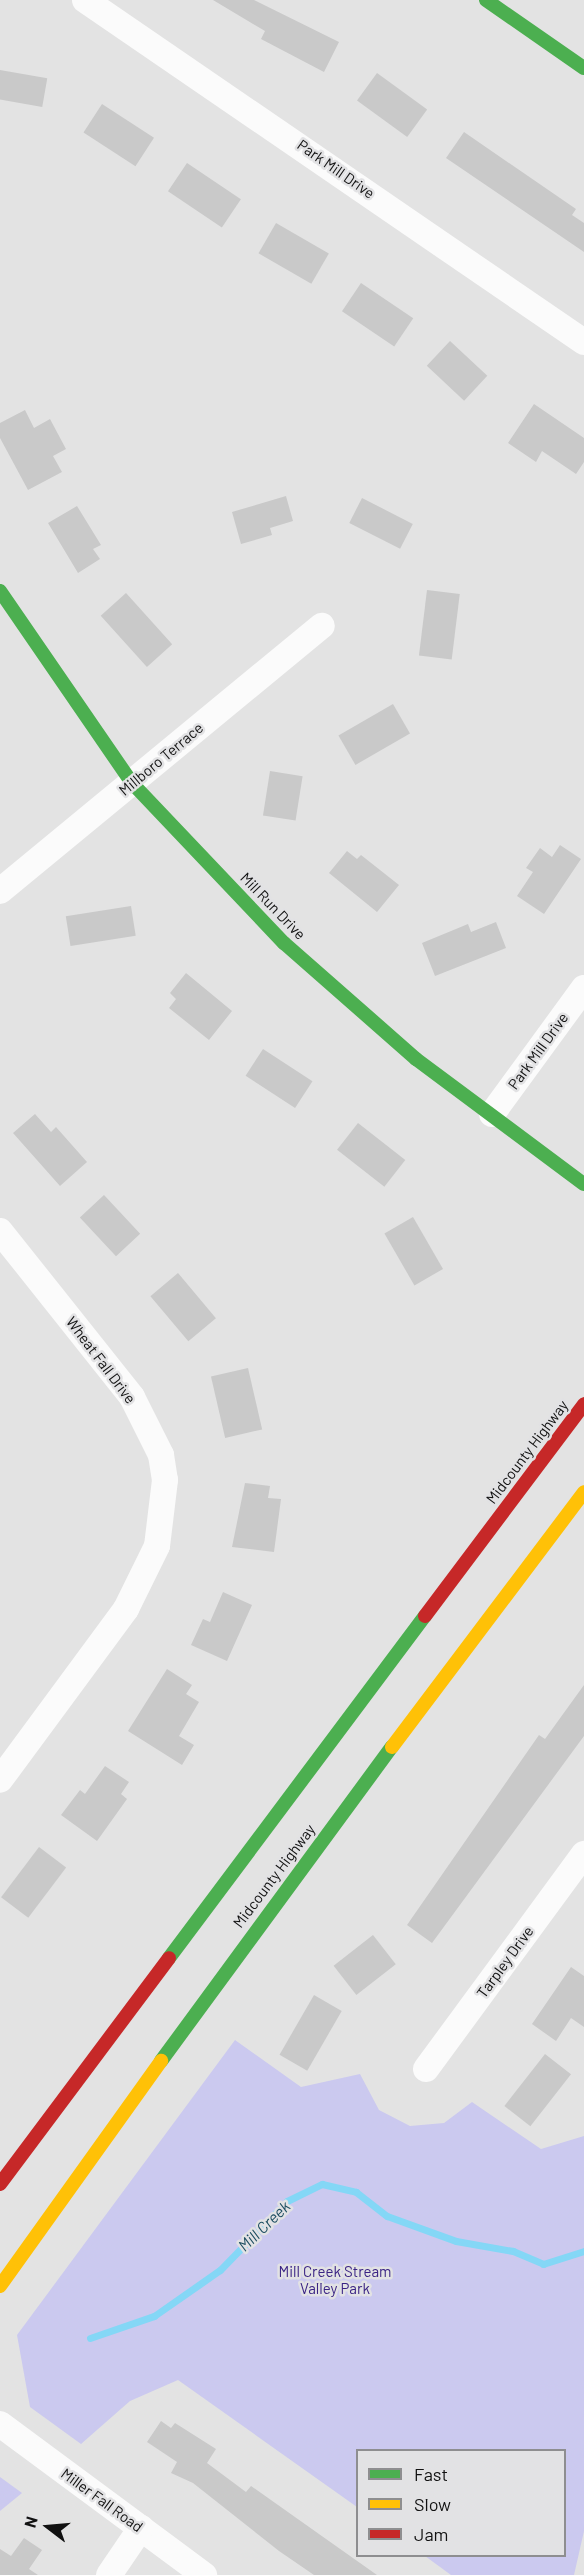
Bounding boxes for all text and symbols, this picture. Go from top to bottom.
street label: Park Mill Drive [294,136,378,202]
street label: Millboro Terrace [115,719,207,799]
street label: Mill Run Drive [237,869,309,943]
street label: Park Mill Drive [504,1009,572,1093]
street label: Wheat Fall Drive [62,1313,140,1407]
street label: Midcounty Highway [482,1397,572,1507]
street label: Midcounty Highway [229,1821,319,1931]
street label: Tarpley Drive [473,1923,537,2001]
water label: Mill Creek [234,2197,294,2255]
park label: Mill Creek Stream Valley Park [278,2262,392,2297]
legend [356,2449,566,2557]
text: Fast [414,2463,448,2485]
street label: Miller Fall Road [58,2464,146,2536]
text: Slow [414,2493,451,2515]
north arrow [18,2497,78,2557]
text: N [20,2514,41,2530]
text: Jam [414,2523,448,2545]

